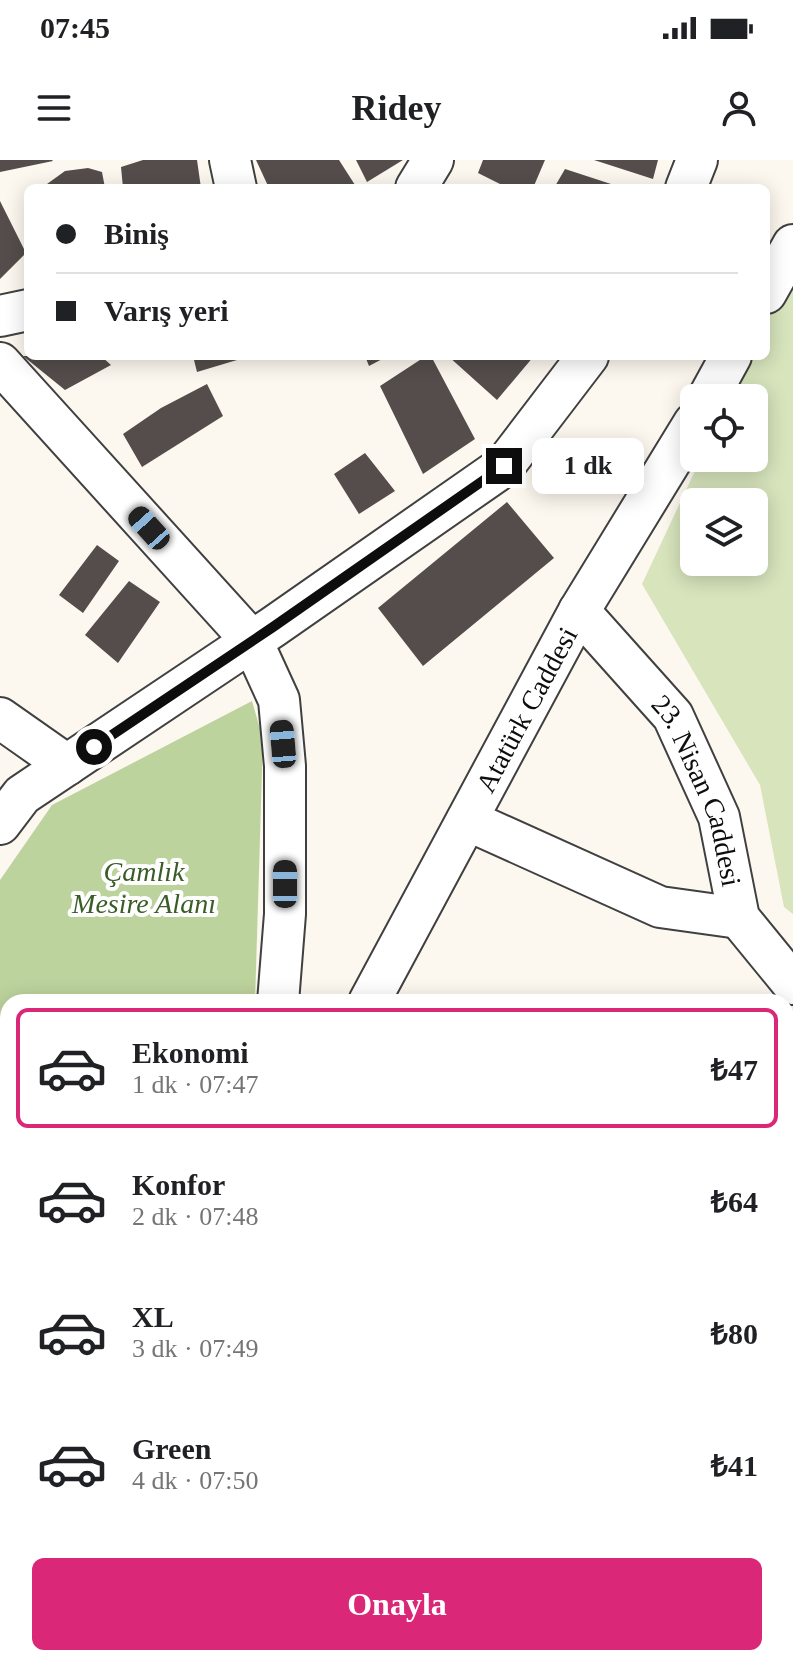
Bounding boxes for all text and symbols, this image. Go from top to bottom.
text: 07:45 [40,11,110,44]
icon: menu [32,86,76,130]
icon: person [717,86,761,130]
text: Ridey [352,88,442,128]
text: Biniş [104,217,169,250]
text: Varış yeri [104,294,229,327]
map controls [680,384,768,576]
button: locate [680,384,768,472]
callout: 1 dk [532,438,644,494]
route end [486,448,522,484]
text: 1 dk [564,451,612,480]
button: layers [680,488,768,576]
car [124,502,174,554]
street label: Atatürk Caddesi [469,621,583,797]
street label: 23. Nisan Caddesi [646,688,748,889]
car [269,719,297,769]
route start [76,729,112,765]
park label: Çamlık Mesire Alanı [71,856,216,919]
car [273,860,297,908]
icon: car [36,1032,108,1104]
text: Ekonomi [132,1036,249,1069]
text: ₺47 [711,1053,758,1086]
text: 1 dk · 07:47 [132,1070,258,1099]
icon: car [36,1164,108,1236]
text: Konfor [132,1168,225,1201]
text: ₺64 [711,1185,758,1218]
text: 2 dk · 07:48 [132,1202,258,1231]
icon: car [36,1296,108,1368]
text: XL [132,1300,174,1333]
text: ₺80 [711,1317,758,1350]
text: 3 dk · 07:49 [132,1334,258,1363]
icon: car [36,1428,108,1500]
text: Green [132,1432,211,1465]
text: ₺41 [711,1449,758,1482]
text: 4 dk · 07:50 [132,1466,258,1495]
button: Onayla [32,1558,762,1650]

